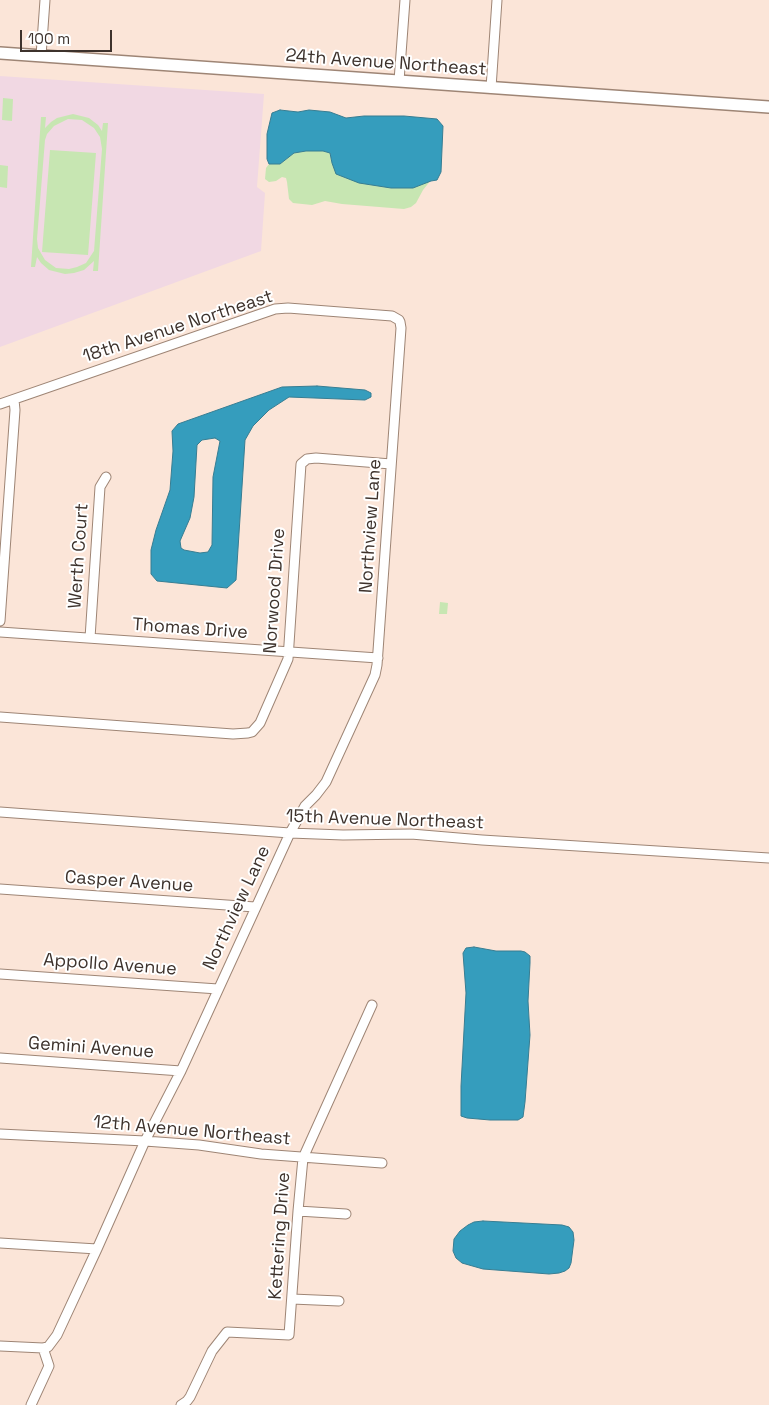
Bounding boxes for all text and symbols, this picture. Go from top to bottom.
scale bar [22,20,115,52]
text: 100 m [28,29,70,48]
street label: 24th Avenue Northeast [285,45,487,81]
street label: 18th Avenue Northeast [80,286,276,368]
street label: Northview Lane [356,458,386,594]
street label: Werth Court [65,503,93,609]
street label: Norwood Drive [260,528,290,654]
street label: Thomas Drive [132,614,248,644]
street label: 15th Avenue Northeast [286,806,484,834]
street label: Northview Lane [199,843,275,973]
street label: Casper Avenue [64,867,194,897]
street label: Appollo Avenue [43,950,177,980]
street label: Gemini Avenue [27,1033,155,1063]
street label: 12th Avenue Northeast [92,1112,292,1150]
street label: Kettering Drive [265,1172,295,1300]

